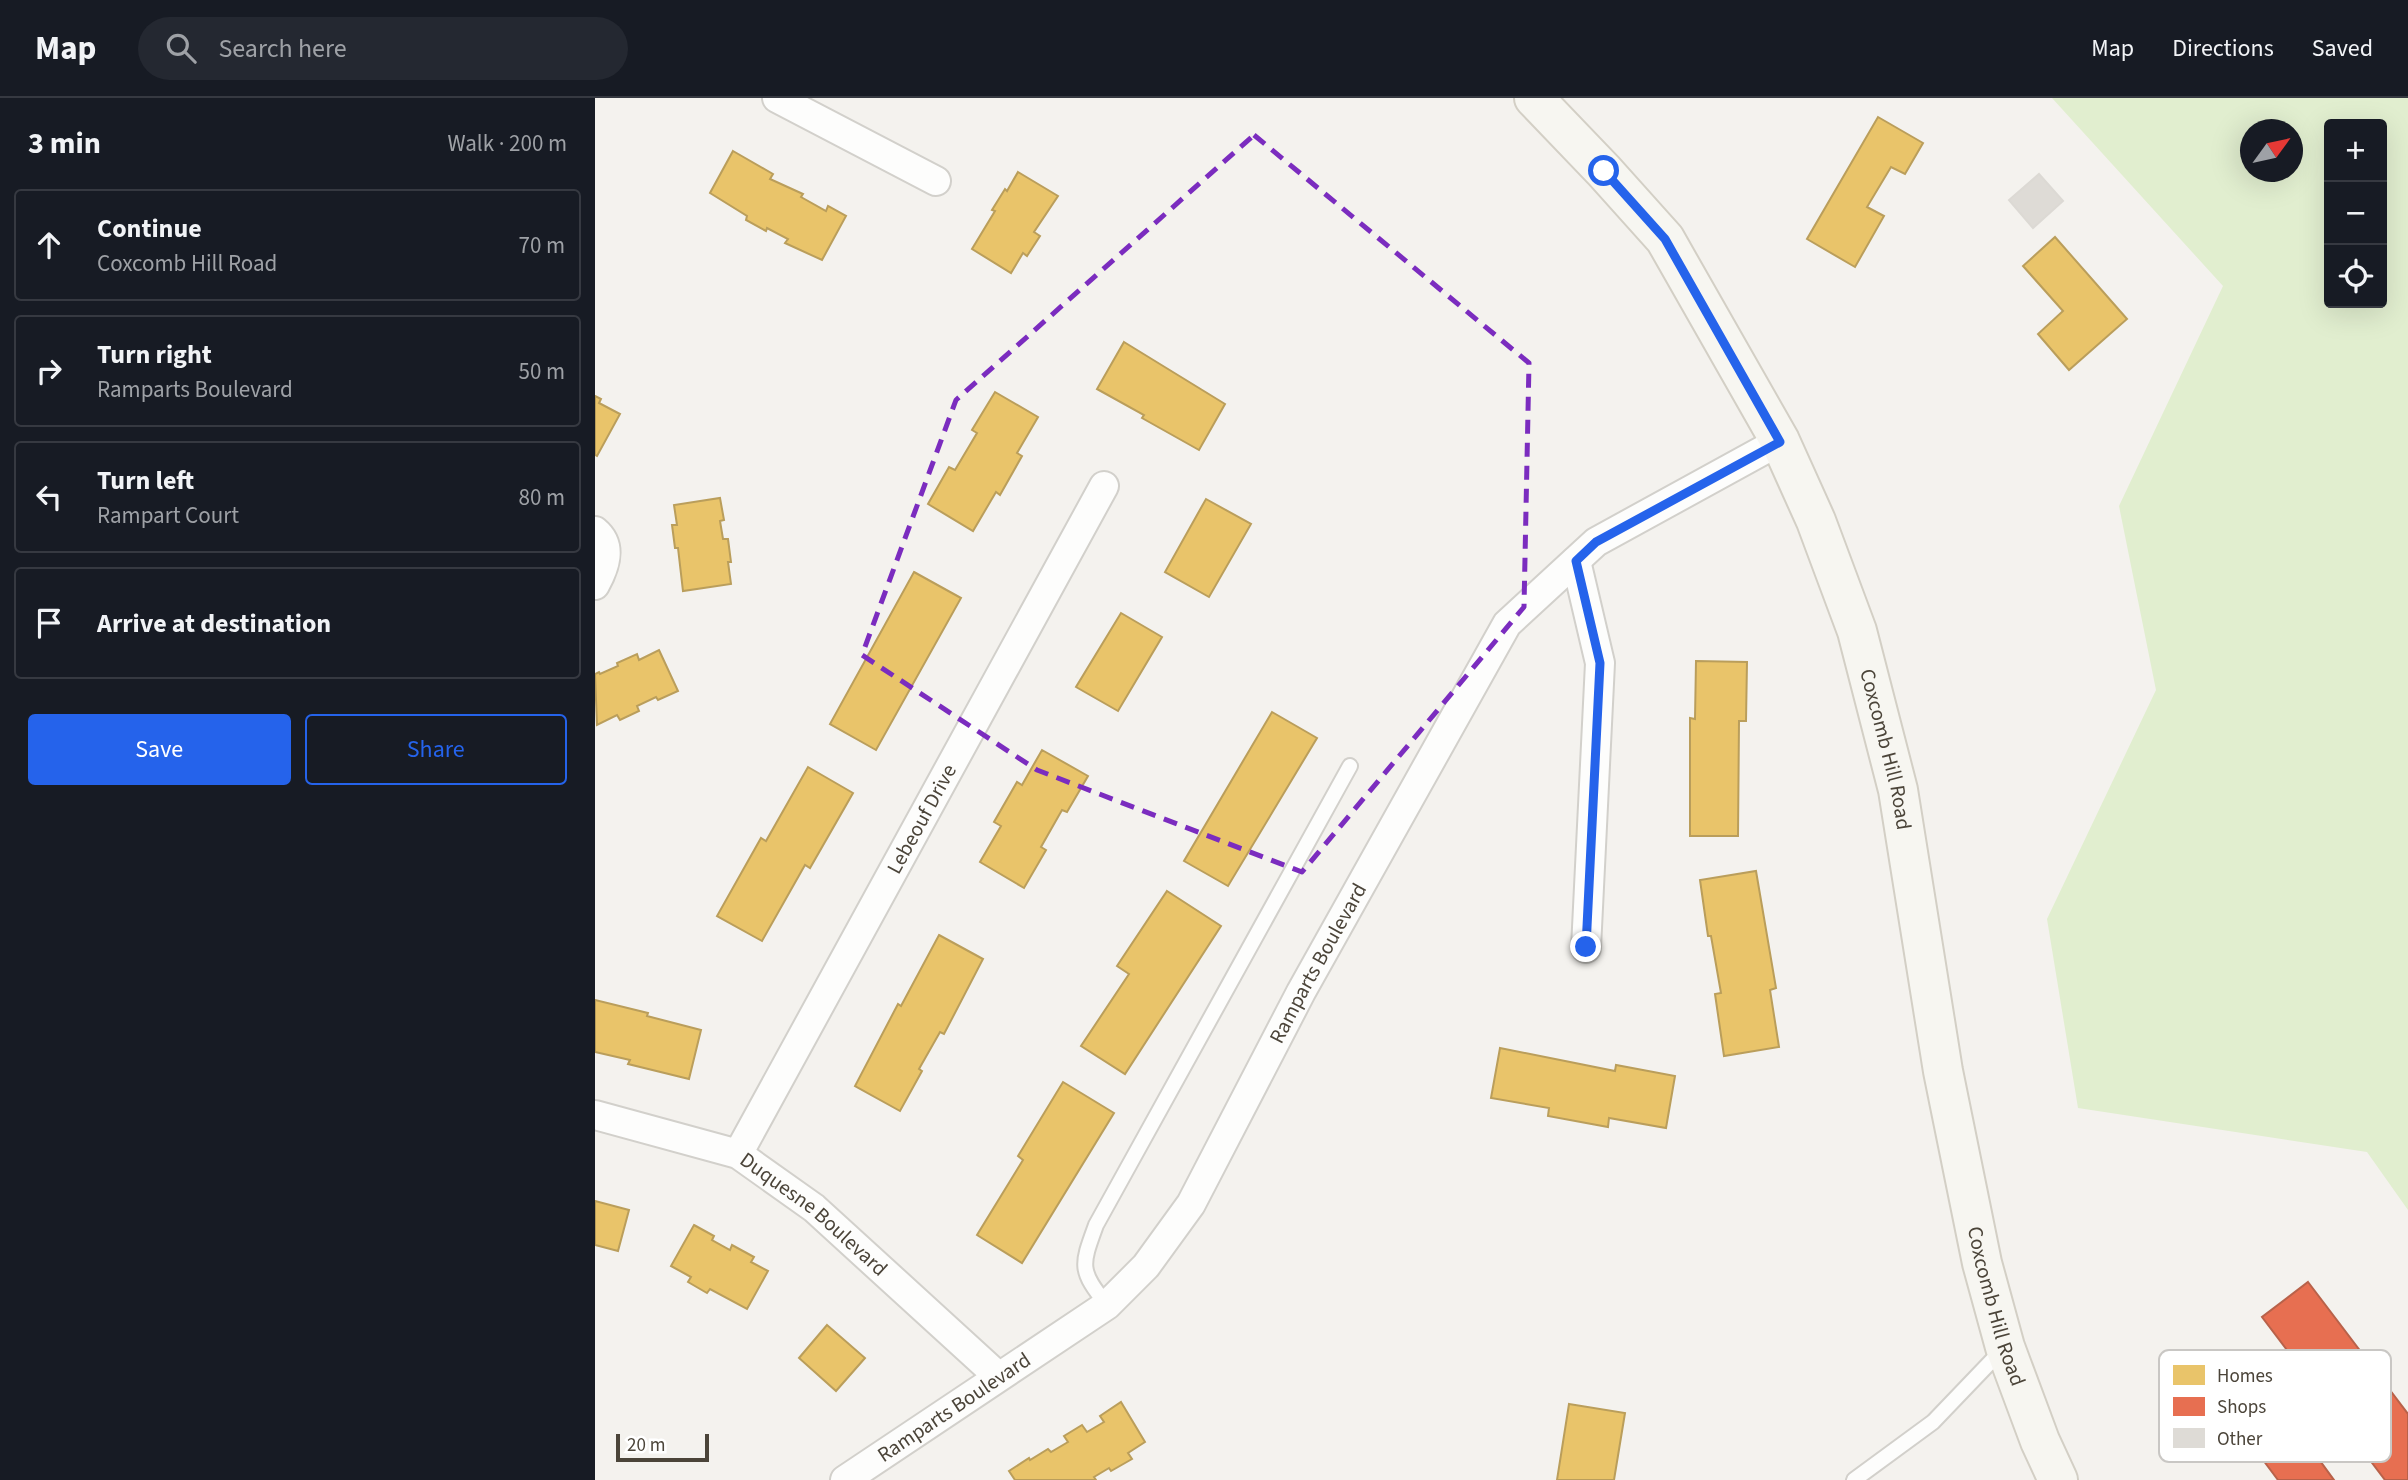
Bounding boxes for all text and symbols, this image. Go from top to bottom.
search box [138,17,628,80]
text: Map [35,25,96,72]
icon: search [162,29,200,67]
text: Search here [218,30,347,67]
text: Map [2091,31,2134,66]
text: Directions [2172,31,2274,66]
text: Saved [2312,31,2373,66]
north arrow [2240,119,2303,182]
map controls [2324,119,2387,308]
button: + [2324,119,2387,182]
text: 3 min [28,122,101,165]
text: Walk · 200 m [448,127,567,160]
route start [1588,155,1619,186]
button: − [2324,182,2387,245]
text: Continue [97,210,202,247]
icon: ahead [30,226,68,264]
text: 70 m [518,229,565,262]
button: locate [2324,245,2387,308]
text: Coxcomb Hill Road [97,247,277,280]
text: Turn right [97,336,212,373]
icon: right [30,352,68,390]
text: 50 m [518,355,565,388]
text: Ramparts Boulevard [97,373,293,406]
text: Turn left [97,462,194,499]
icon: left [30,478,68,516]
text: 80 m [518,481,565,514]
text: Rampart Court [97,499,239,532]
icon: arrive [30,604,68,642]
text: Arrive at destination [97,605,331,642]
street label: Coxcomb Hill Road [1852,666,1919,832]
button: Save [28,714,291,785]
button: Share [305,714,567,785]
street label: Lebeouf Drive [879,759,964,879]
street label: Ramparts Boulevard [1262,878,1374,1049]
route end [1570,931,1601,962]
street label: Duquesne Boulevard [734,1145,894,1283]
street label: Coxcomb Hill Road [1960,1224,2033,1390]
street label: Ramparts Boulevard [871,1345,1037,1469]
legend [2159,1350,2391,1462]
text: Homes [2217,1363,2273,1390]
text: Shops [2217,1394,2266,1421]
text: Other [2217,1426,2263,1453]
scale bar [616,1431,709,1463]
text: 20 m [627,1432,665,1459]

